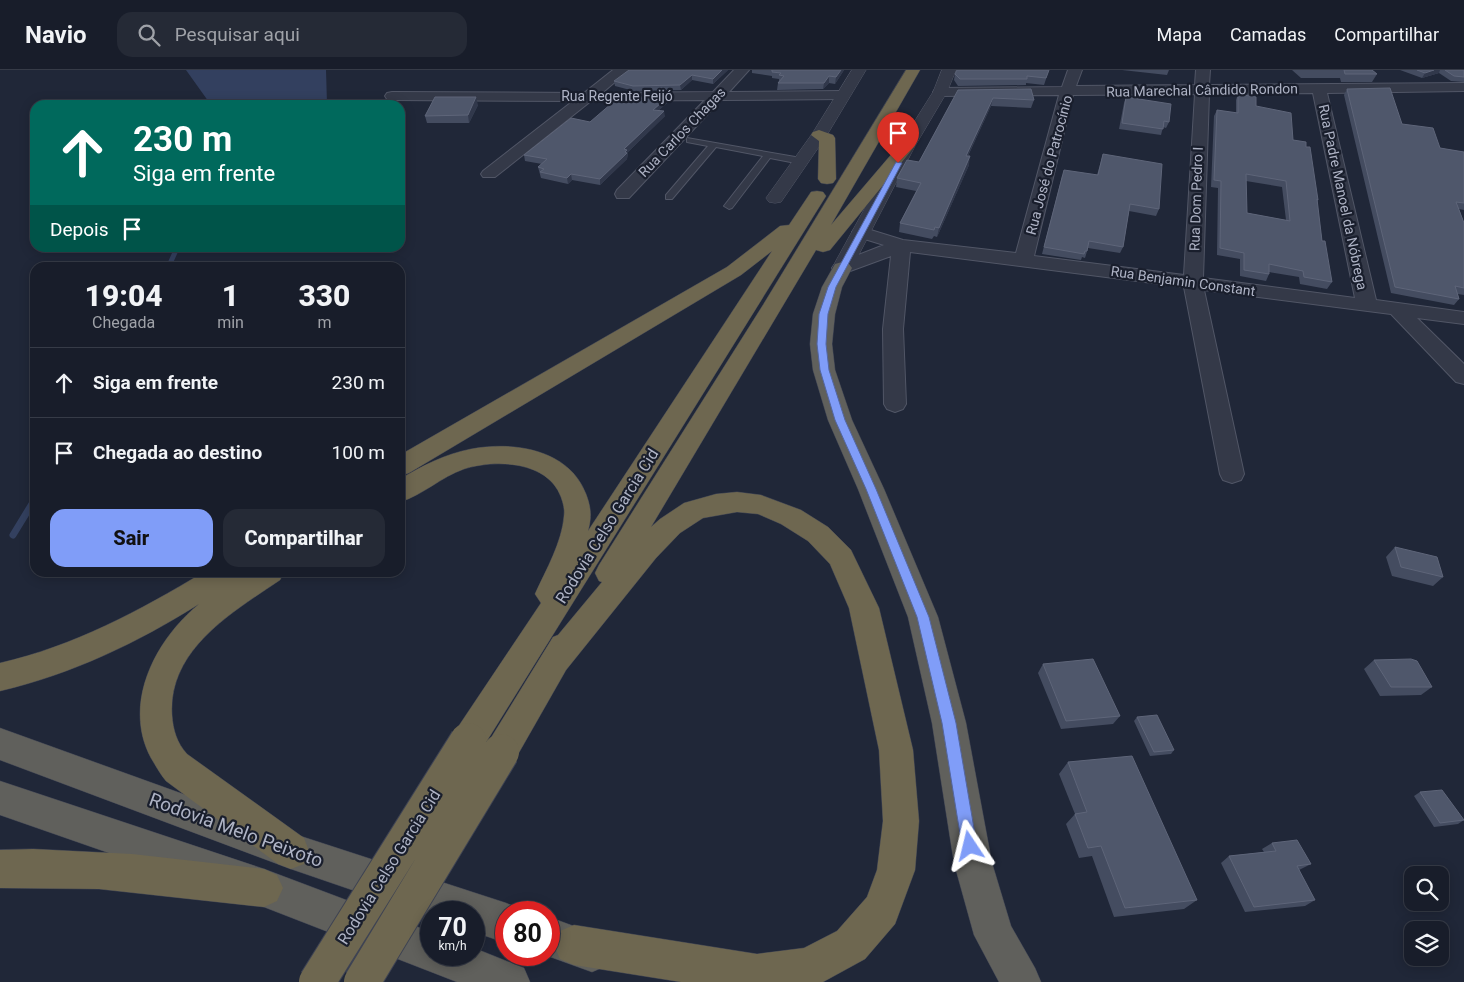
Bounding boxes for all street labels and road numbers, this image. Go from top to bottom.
street label: Rua Marechal Cândido Rondon [1106,80,1298,100]
street label: Rua Carlos Chagas [635,84,729,180]
street label: Rua Regente Feijó [561,88,673,104]
street label: Rua José do Patrocínio [1023,93,1075,237]
street label: Rua Padre Manoel da Nóbrega [1315,103,1371,291]
street label: Rua Dom Pedro I [1186,147,1206,251]
street label: Rua Benjamin Constant [1110,263,1257,299]
street label: Rodovia Celso Garcia Cid [552,445,662,607]
street label: Rodovia Celso Garcia Cid [334,786,444,948]
street label: Rodovia Melo Peixoto [146,788,326,872]

